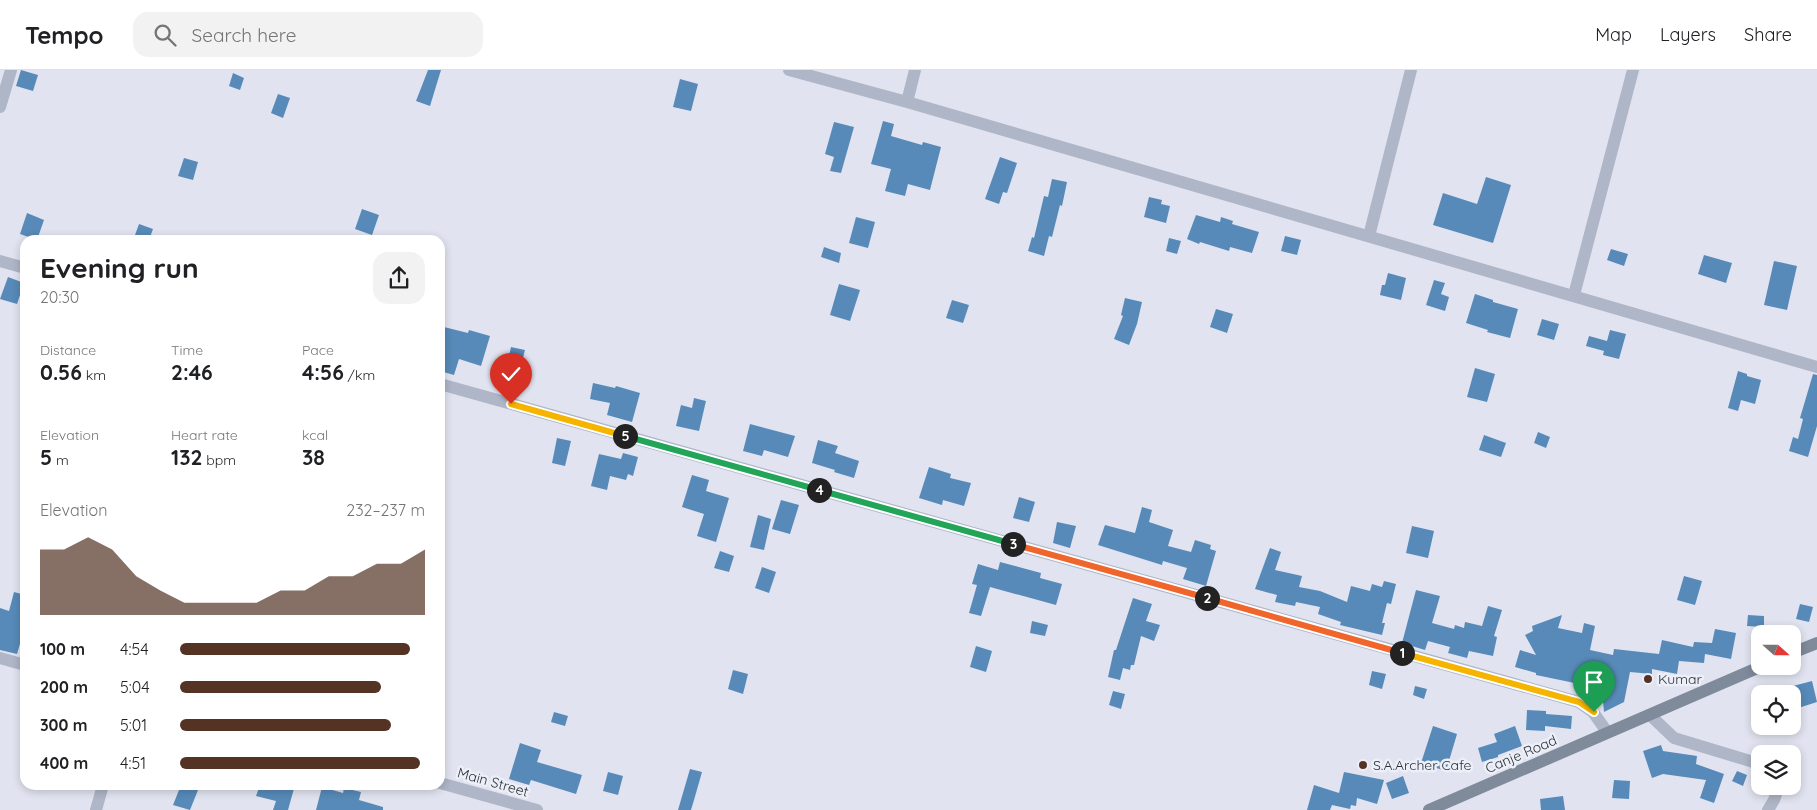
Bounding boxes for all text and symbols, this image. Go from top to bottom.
search box [133,12,483,57]
text: Tempo [25,20,103,50]
icon: search [151,21,179,49]
text: Search here [191,23,296,47]
text: Map [1595,23,1632,46]
text: Layers [1660,23,1716,46]
text: Share [1744,23,1792,46]
text: Evening run [40,250,199,285]
button: share [373,252,425,304]
text: 20:30 [40,287,79,307]
text: Distance [40,341,96,359]
text: Time [171,341,203,359]
text: Pace [302,341,334,359]
pin [490,353,532,404]
text: 0.56 [40,359,82,385]
text: 2:46 [171,359,213,385]
text: 4:56 [302,359,344,385]
icon: check [497,360,525,388]
text: km [82,366,106,384]
text: /km [344,366,375,384]
pin: 5 [612,424,638,448]
text: Elevation [40,426,99,444]
text: Heart rate [171,426,238,444]
text: kcal [302,426,328,444]
text: 5 [621,427,630,445]
text: 5 [40,444,52,470]
text: 132 [171,444,202,470]
text: 38 [302,444,325,470]
text: m [52,451,69,469]
text: bpm [202,451,236,469]
pin: 4 [806,478,832,502]
text: 4 [815,481,824,499]
text: Elevation [40,500,107,520]
text: 232–237 m [346,500,425,520]
pin: 3 [1000,532,1026,556]
text: 3 [1010,535,1017,553]
pin: 2 [1194,586,1220,610]
text: 2 [1204,589,1211,607]
north arrow [1751,625,1801,675]
map controls [1751,625,1801,795]
text: 100 m [40,639,85,659]
text: 4:54 [120,639,149,659]
pin: 1 [1390,640,1414,666]
text: 1 [1400,644,1405,662]
pin [1573,661,1615,712]
icon: arrive [1580,668,1608,696]
place label: Kumar [1658,670,1702,688]
marker: Kumar [1642,673,1654,685]
text: 200 m [40,677,88,697]
text: 5:04 [120,677,150,697]
button: locate [1751,685,1801,735]
text: 300 m [40,715,87,735]
text: 5:01 [120,715,147,735]
street label: Canje Road [1483,731,1559,777]
button: layers [1751,745,1801,795]
text: 400 m [40,753,88,773]
text: 4:51 [120,753,146,773]
place label: S.A.Archer Cafe [1373,756,1472,774]
marker: S.A.Archer Cafe [1357,759,1369,771]
street label: Main Street [455,763,531,801]

